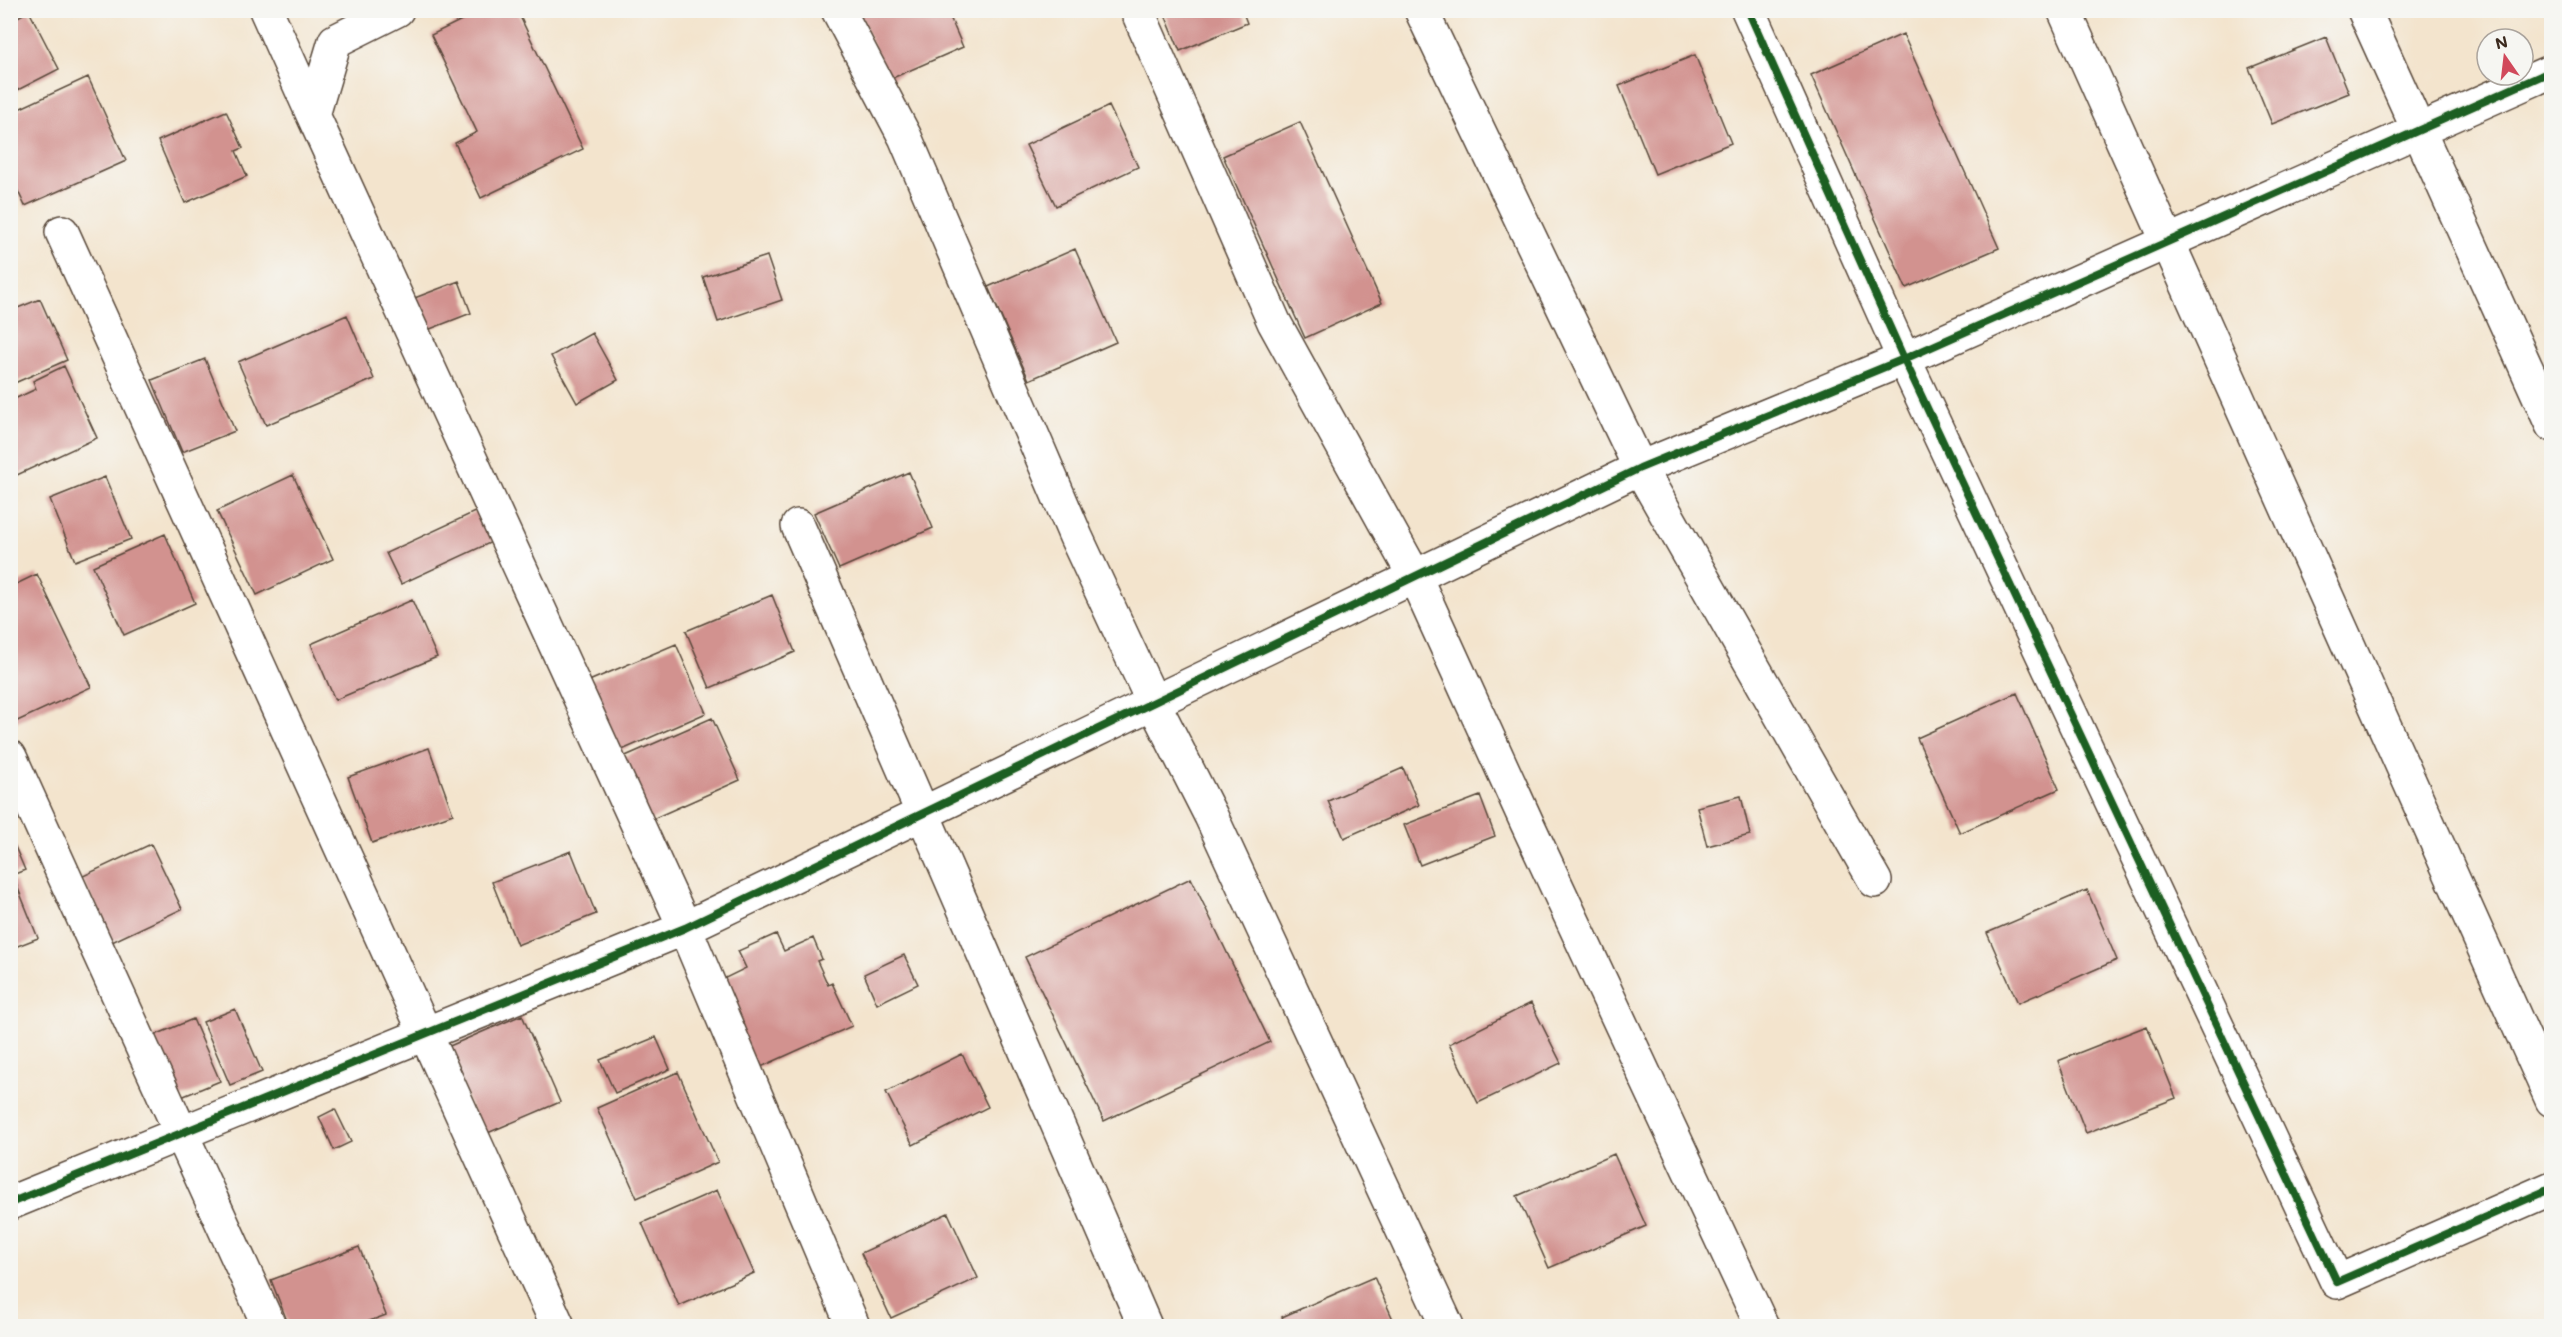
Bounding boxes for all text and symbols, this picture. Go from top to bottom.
north arrow [2475,27,2535,87]
text: N [2493,30,2510,54]

